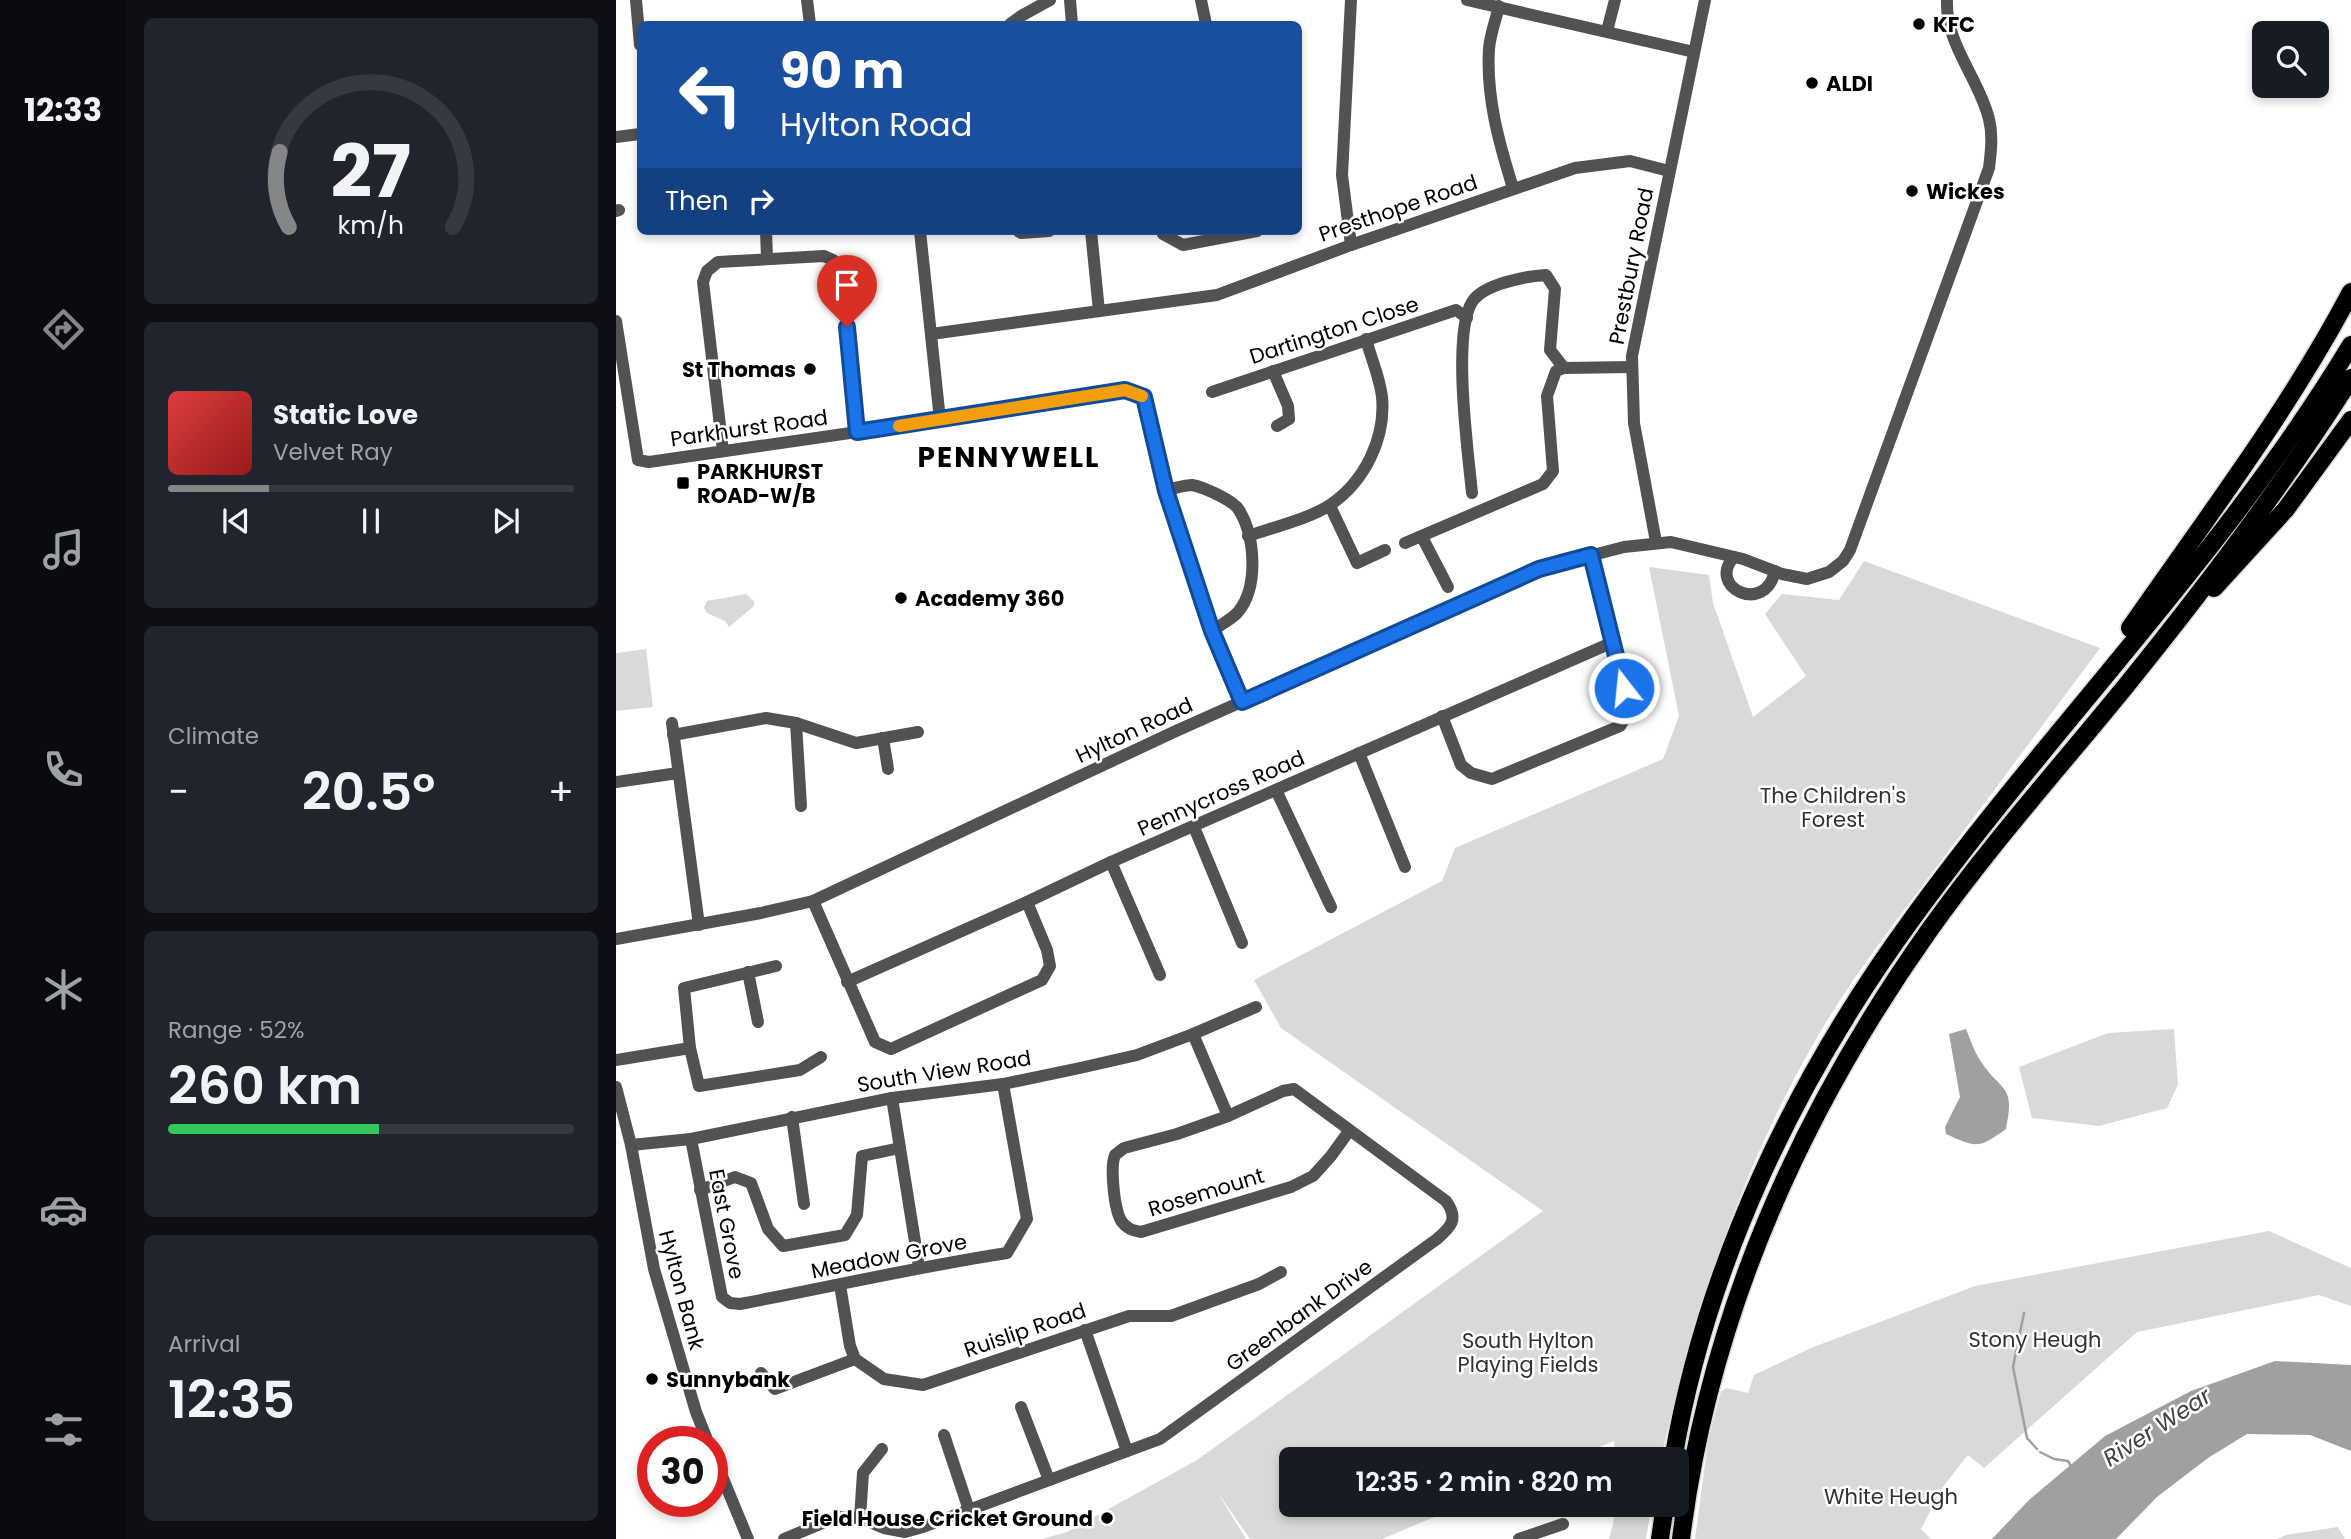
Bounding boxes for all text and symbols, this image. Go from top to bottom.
place label: KFC [1933,10,1975,39]
marker: KFC [1911,16,1927,32]
map controls [2252,21,2329,98]
button: search [2252,21,2329,98]
text: 90 m [780,37,904,105]
icon: left [665,49,756,140]
place label: ALDI [1826,69,1873,98]
marker: ALDI [1804,75,1820,91]
text: 12:33 [24,87,102,132]
text: Hylton Road [780,102,972,147]
text: 27 [331,121,411,222]
street label: Presthope Road [1315,167,1481,249]
place label: Wickes [1926,177,2005,206]
icon: right [742,182,780,220]
text: Then [665,183,728,219]
marker: Wickes [1904,183,1920,199]
street label: Prestbury Road [1602,185,1660,347]
text: km/h [338,208,404,243]
pin [817,255,877,327]
icon: arrive [828,266,866,304]
street label: Dartington Close [1246,289,1422,371]
icon: directions [39,305,88,354]
place label: St Thomas [682,355,796,384]
marker: St Thomas [802,361,818,377]
text: Static Love [273,397,418,433]
street label: Parkhurst Road [668,403,830,453]
text: Velvet Ray [273,436,393,468]
district label: PENNYWELL [918,438,1100,477]
place label: PARKHURST ROAD-W/B [697,457,823,510]
marker: PARKHURST ROAD-W/B [675,475,691,491]
icon: previous [217,502,255,540]
icon: pause [352,502,390,540]
icon: next [487,502,525,540]
icon: music [39,525,88,574]
place label: Academy 360 [915,584,1064,613]
marker: Academy 360 [893,590,909,606]
position arrow [1587,651,1661,725]
street label: Hylton Road [1071,690,1197,770]
text: Climate [168,720,259,752]
street label: Pennycross Road [1133,743,1309,843]
icon: phone [39,745,88,794]
text: 20.5° [302,755,435,828]
text: − [168,765,189,818]
text: + [548,765,574,818]
park label: The Children's Forest [1760,781,1906,834]
icon: climate [39,965,88,1014]
text: Range · 52% [168,1014,304,1046]
street label: South View Road [855,1043,1033,1099]
text: 260 km [168,1049,362,1122]
street label: Rosemount [1144,1161,1268,1223]
street label: East Grove [702,1166,752,1282]
icon: car [39,1185,88,1234]
street label: Hylton Bank [652,1227,712,1353]
street label: Meadow Grove [809,1227,969,1285]
street label: Greenbank Drive [1220,1252,1378,1378]
street label: Ruislip Road [960,1296,1090,1364]
park label: Stony Heugh [1969,1325,2101,1354]
park label: South Hylton Playing Fields [1458,1326,1598,1379]
text: Arrival [168,1328,240,1360]
text: 12:35 [168,1363,295,1436]
place label: Sunnybank [666,1365,790,1394]
marker: Sunnybank [644,1371,660,1387]
water label: River Wear [2097,1379,2219,1474]
icon: filters [39,1405,88,1454]
speed limit sign: 30 [637,1426,728,1517]
text: 12:35 · 2 min · 820 m [1356,1464,1612,1500]
park label: White Heugh [1824,1482,1958,1511]
place label: Field House Cricket Ground [802,1504,1093,1533]
marker: Field House Cricket Ground [1099,1510,1115,1526]

